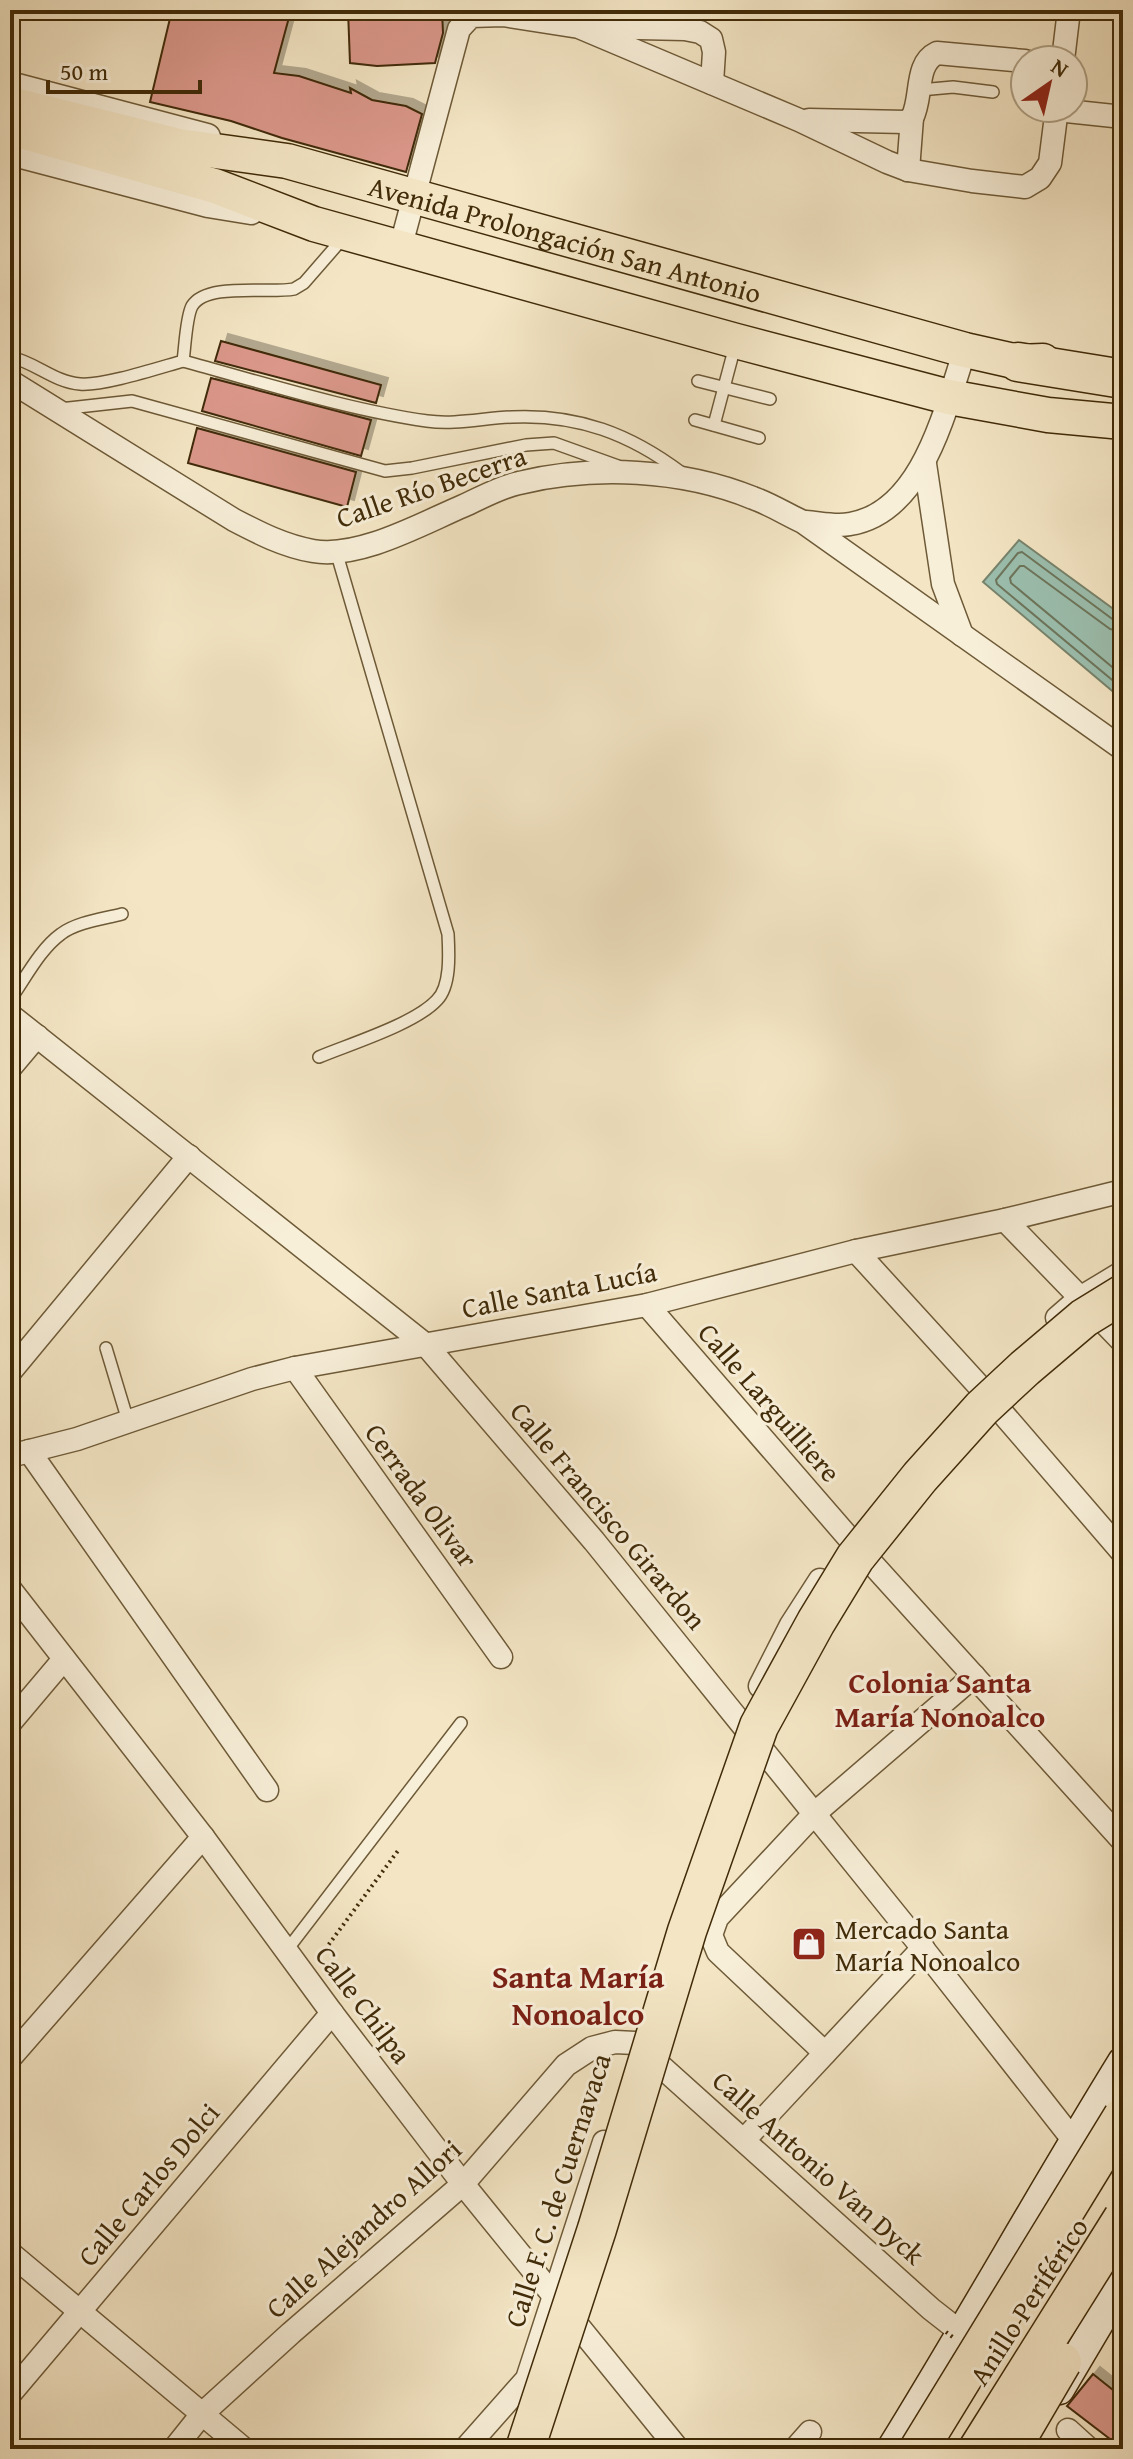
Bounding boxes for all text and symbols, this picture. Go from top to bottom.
scale bar [48,44,200,94]
north arrow [1009,44,1089,124]
text: N [1045,50,1075,85]
text: 50 m [60,54,108,89]
street label: Avenida Prolongación San Antonio [364,164,766,313]
street label: Calle Río Becerra [330,434,532,538]
street label: Calle Santa Lucía [458,1250,661,1328]
street label: Calle Larguilliere [689,1313,851,1491]
street label: Calle Francisco Girardon [501,1392,717,1638]
street label: Cerrada Olivar [356,1414,489,1576]
district label: Colonia Santa María Nonoalco [835,1660,1045,1738]
place label: Mercado Santa María Nonoalco [835,1908,1020,1981]
shop icon: Mercado Santa María Nonoalco [790,1925,828,1963]
street label: Calle Chilpa [306,1936,423,2072]
district label: Santa María Nonoalco [492,1953,665,2037]
street label: Calle F. C. de Cuernavaca [493,2047,621,2332]
street label: Calle Antonio Van Dyck [704,2060,935,2274]
street label: Calle Carlos Dolci [67,2093,229,2275]
street label: Calle Alejandro Allori [256,2129,470,2327]
street label: Anillo Periférico [958,2209,1098,2393]

